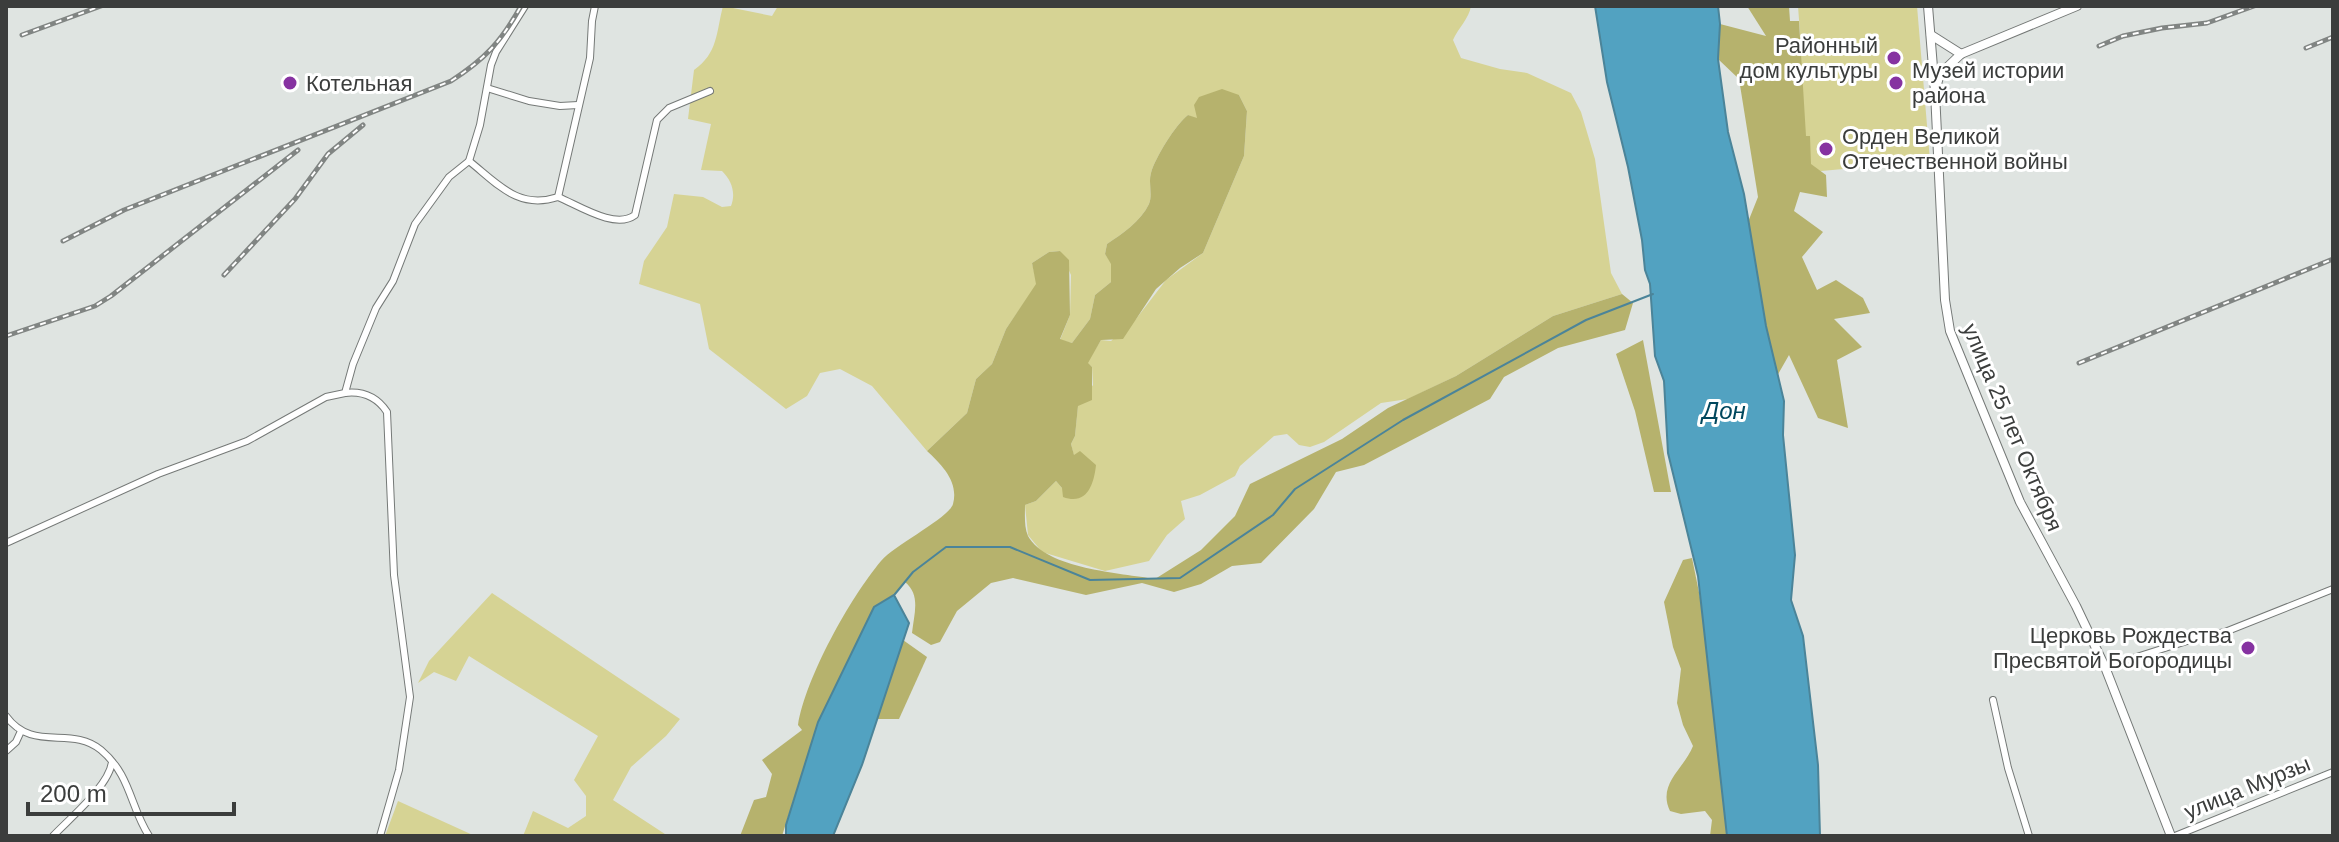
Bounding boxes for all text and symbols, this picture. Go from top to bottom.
place label: Районный дом культуры [1740,33,1878,83]
marker: Районный дом культуры [1885,49,1903,67]
place label: Музей истории района [1912,58,2064,108]
place label: Котельная [306,71,413,96]
marker: Котельная [281,74,299,92]
marker: Музей истории района [1887,74,1905,92]
place label: Орден Великой Отечественной войны [1842,124,2068,174]
marker: Орден Великой Отечественной войны [1817,140,1835,158]
street label: улица 25 лет Октября [1957,320,2068,535]
water label: Дон [1699,397,1746,424]
place label: Церковь Рождества Пресвятой Богородицы [1993,623,2233,673]
marker: Церковь Рождества Пресвятой Богородицы [2239,639,2257,657]
street label: улица Мурзы [2180,751,2314,824]
scale bar [28,766,234,816]
text: 200 m [40,780,107,807]

